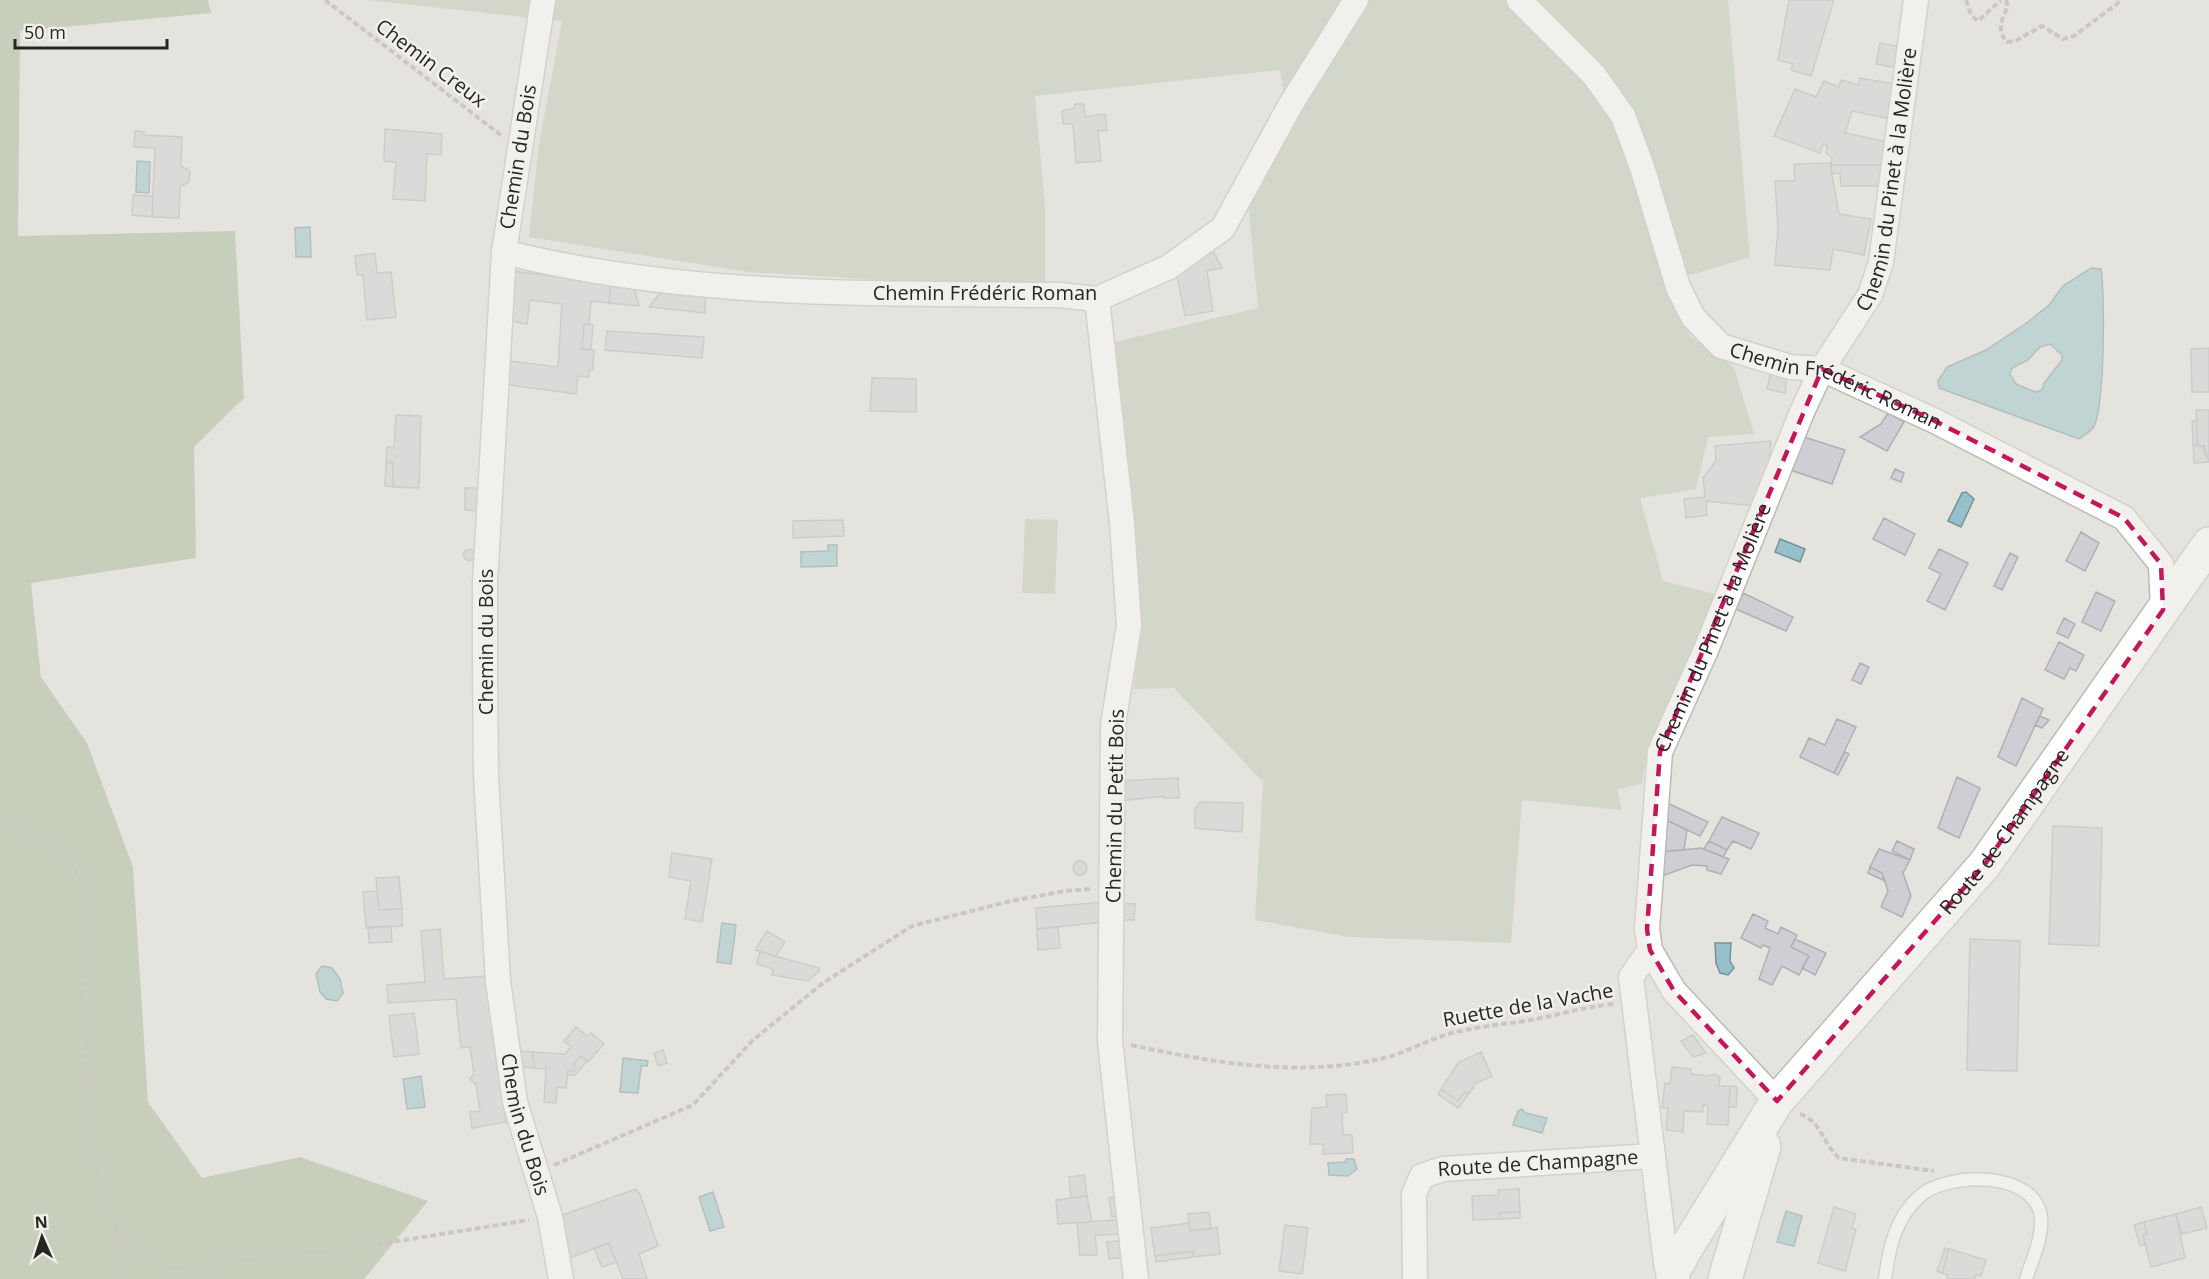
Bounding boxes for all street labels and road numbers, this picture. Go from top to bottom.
street label: Chemin Creux [371,12,493,113]
street label: Chemin du Pinet à la Molière [1849,46,1923,317]
street label: Chemin du Bois [493,83,542,231]
street label: Chemin Frédéric Roman [873,279,1097,306]
street label: Chemin Frédéric Roman [1727,335,1946,435]
street label: Chemin du Pinet à la Molière [1648,499,1777,756]
street label: Chemin du Bois [472,569,499,715]
street label: Chemin du Petit Bois [1099,709,1130,903]
street label: Route de Champagne [1933,743,2075,920]
street label: Ruette de la Vache [1441,976,1615,1033]
street label: Chemin du Bois [495,1051,557,1199]
street label: Route de Champagne [1437,1143,1639,1182]

